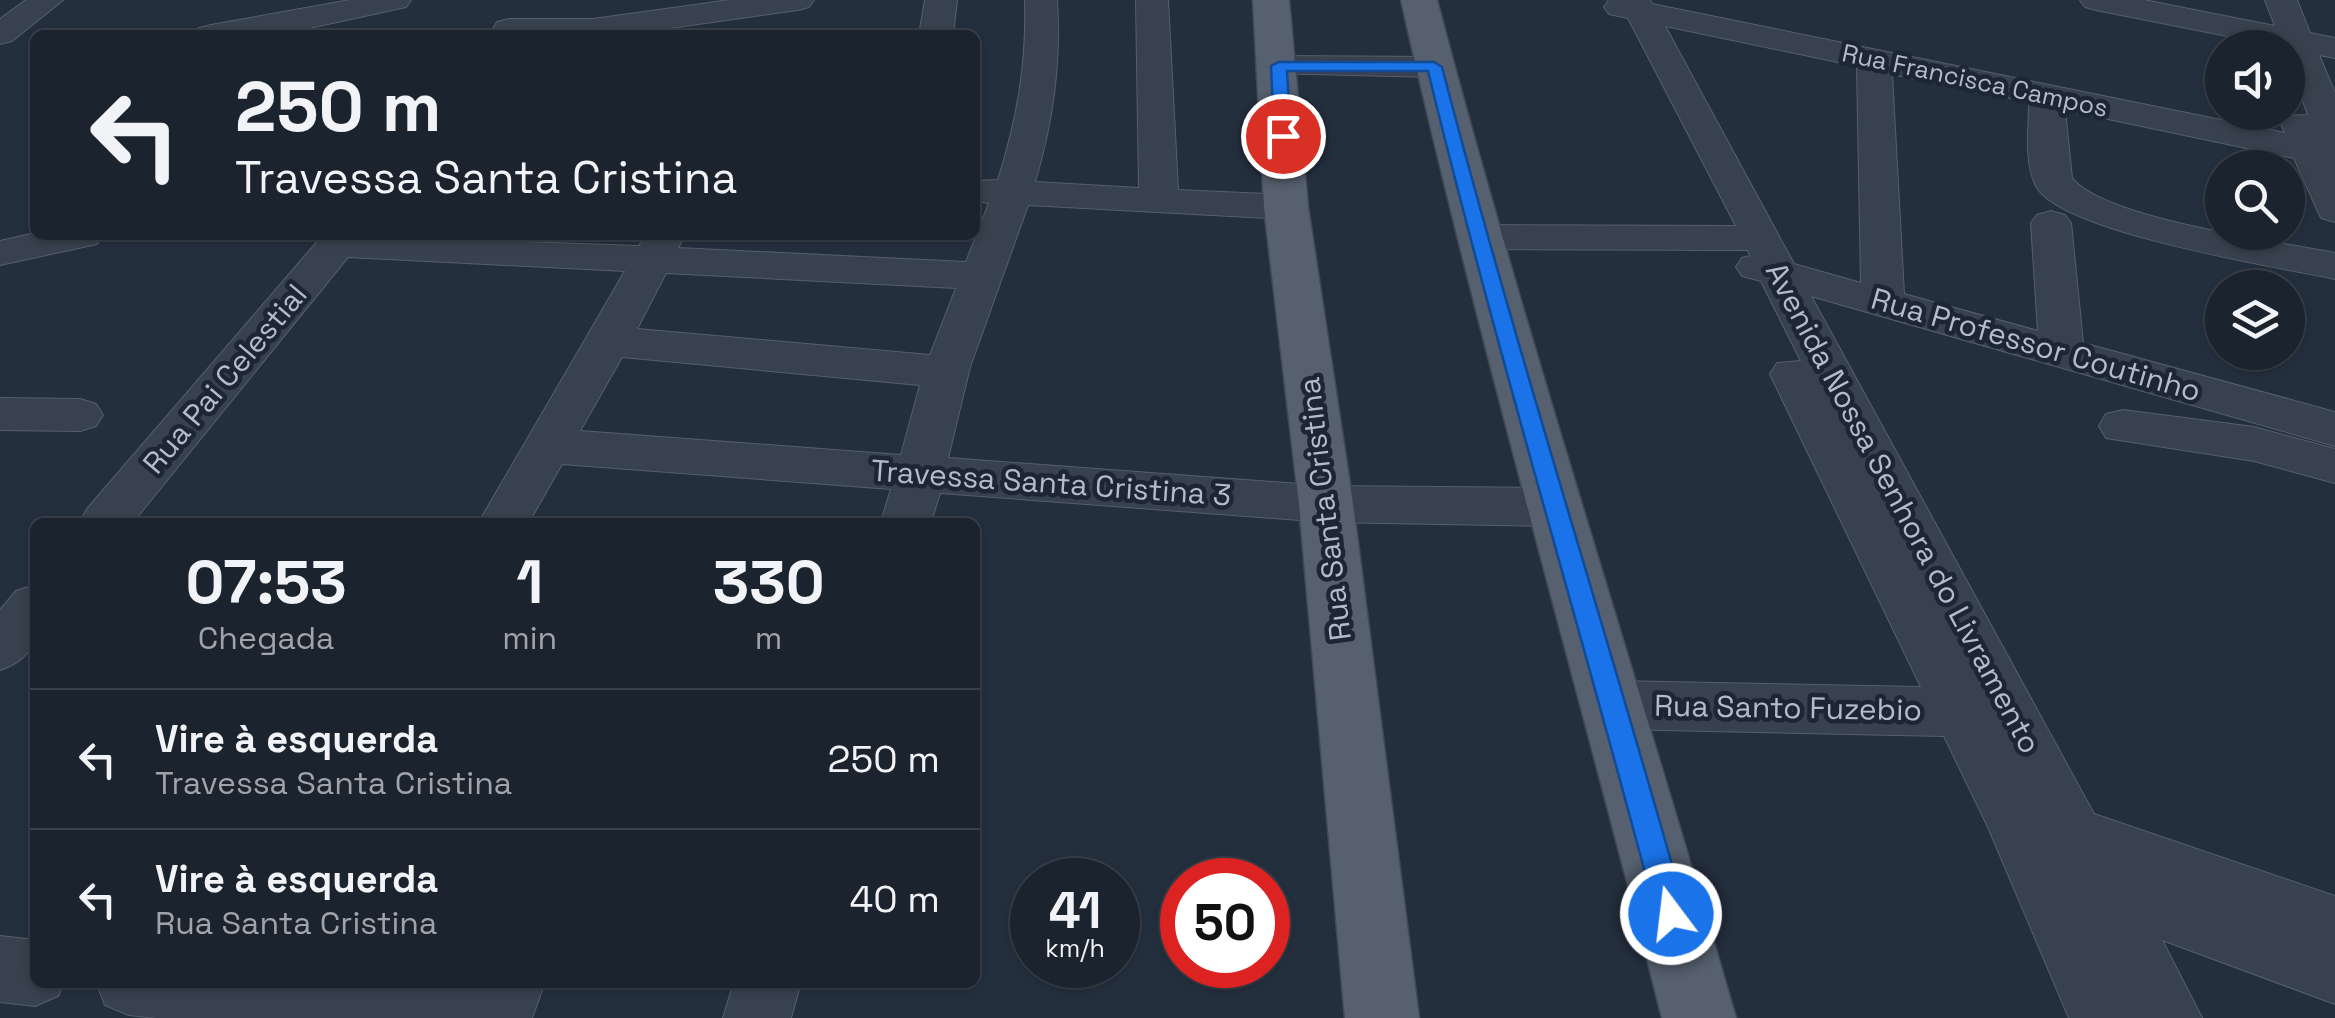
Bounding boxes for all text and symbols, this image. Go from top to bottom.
map controls [2205,30,2305,370]
button: sound [2205,30,2305,130]
street label: Rua Francisca Campos [1839,36,2111,124]
text: 250 m [235,62,442,151]
icon: left [70,70,200,200]
pin [1241,94,1326,179]
icon: arrive [1256,109,1311,164]
text: Travessa Santa Cristina [235,149,737,206]
button: search [2205,150,2305,250]
street label: Avenida Nossa Senhora do Livramento [1757,255,2050,760]
button: layers [2205,270,2305,370]
street label: Rua Pai Celestial [134,276,315,481]
street label: Rua Professor Coutinho [1867,279,2205,410]
street label: Rua Santa Cristina [1289,375,1360,643]
street label: Travessa Santa Cristina 3 [870,450,1232,515]
text: 07:53 [185,544,347,621]
text: 1 [516,544,543,621]
text: 330 [713,544,825,621]
text: Chegada [198,618,334,658]
text: min [502,618,557,658]
text: m [755,618,782,658]
street label: Rua Santo Fuzebio [1654,686,1922,729]
text: Vire à esquerda [155,715,438,763]
icon: left [70,732,125,787]
text: 250 m [828,735,940,783]
text: Travessa Santa Cristina [155,763,512,803]
text: Vire à esquerda [155,855,438,903]
speed limit sign: 50 [1160,858,1290,988]
position arrow [1619,862,1723,966]
icon: left [70,872,125,927]
text: 40 m [849,875,940,923]
text: 41 [1049,879,1101,943]
text: Rua Santa Cristina [155,903,437,943]
text: km/h [1045,932,1105,964]

